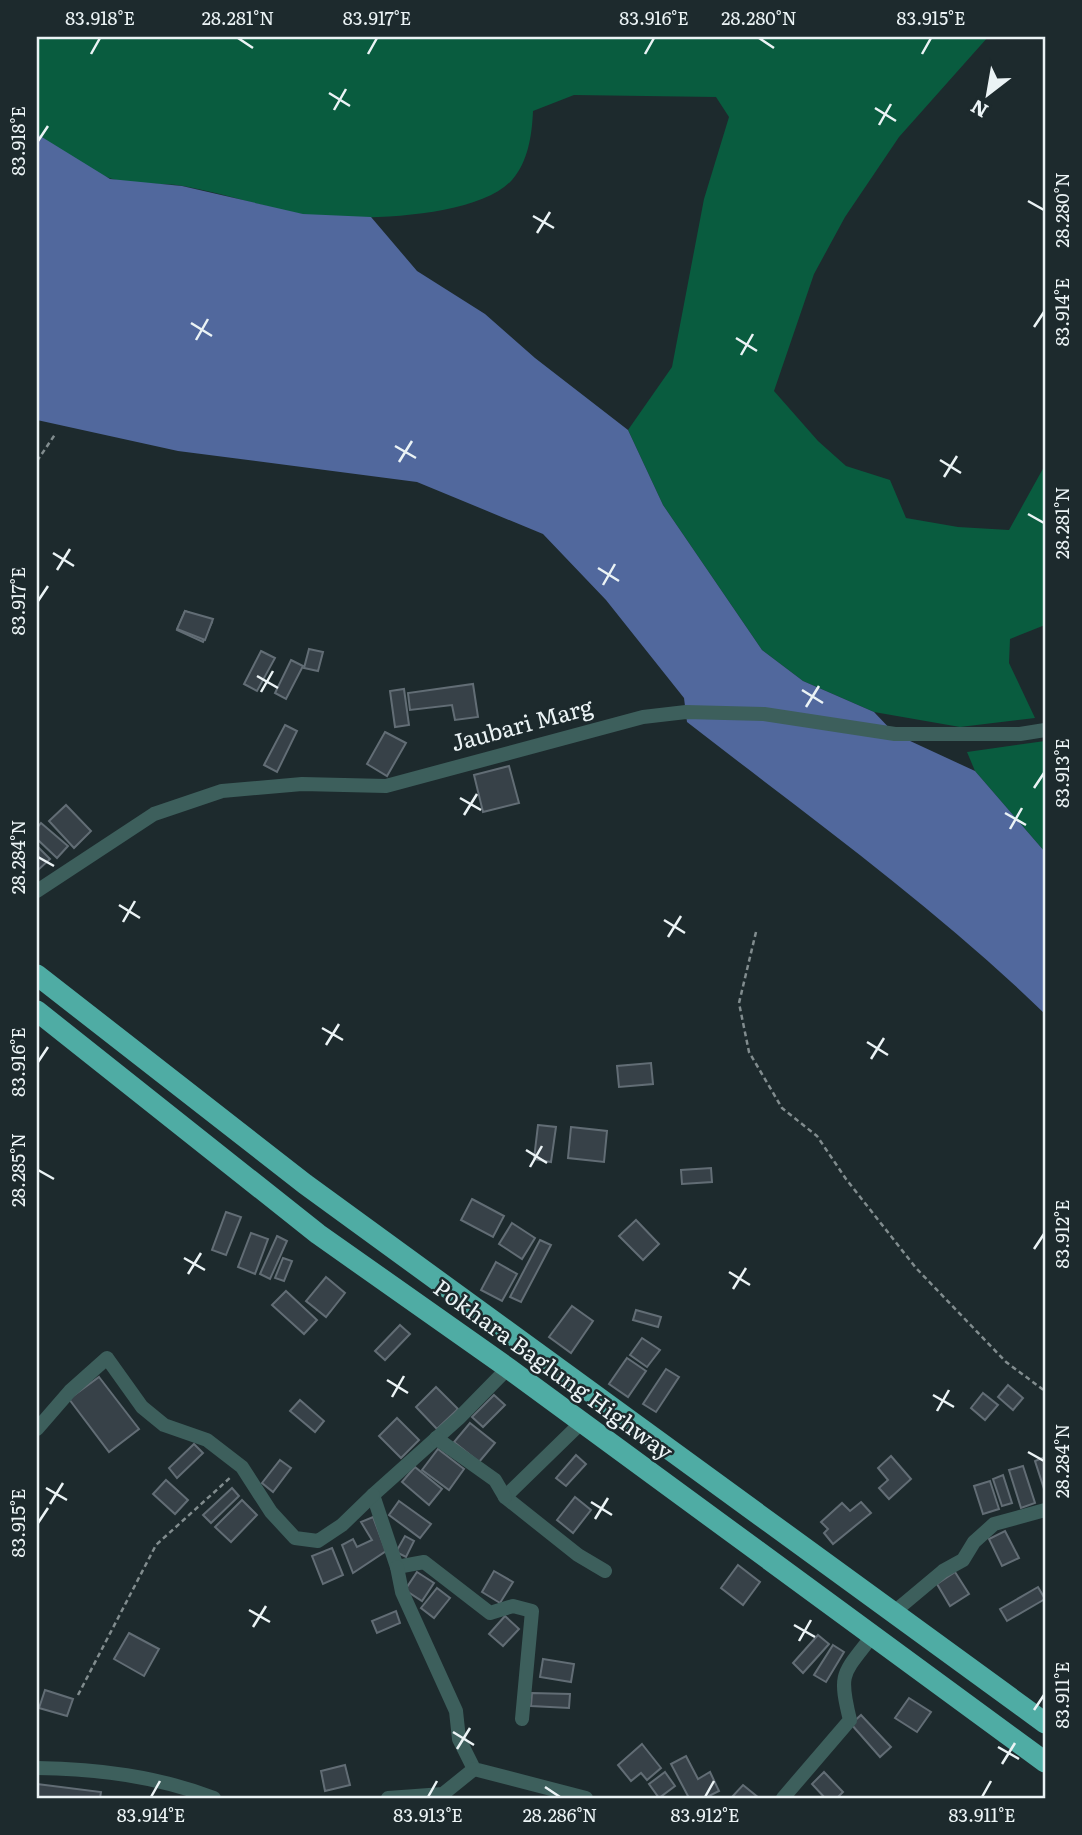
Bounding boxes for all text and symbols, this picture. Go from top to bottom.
text: 83.918°E [65,4,135,31]
text: 28.281°N [202,4,274,31]
text: 83.917°E [343,4,411,31]
text: 83.916°E [619,4,689,31]
text: 28.280°N [721,4,797,31]
text: 83.915°E [897,4,965,31]
north arrow [953,60,1023,130]
text: N [965,93,993,126]
text: 83.918°E [4,106,31,176]
text: 28.280°N [1048,172,1075,248]
text: 83.914°E [1048,278,1075,346]
text: 28.281°N [1048,487,1075,559]
text: 83.917°E [4,567,31,635]
street label: Jaubari Marg [447,688,596,758]
text: 83.913°E [1048,738,1075,808]
text: 28.284°N [4,820,31,894]
text: 83.916°E [4,1027,31,1097]
text: 28.285°N [4,1133,31,1207]
text: 83.912°E [1048,1200,1075,1268]
street label: Pokhara Baglung Highway [427,1270,682,1467]
text: 28.284°N [1048,1424,1075,1498]
text: 83.915°E [4,1489,31,1557]
text: 83.911°E [1048,1661,1075,1729]
text: 83.914°E [117,1801,185,1828]
text: 83.913°E [393,1801,463,1828]
text: 28.286°N [523,1801,597,1828]
text: 83.912°E [671,1801,739,1828]
text: 83.911°E [948,1801,1016,1828]

